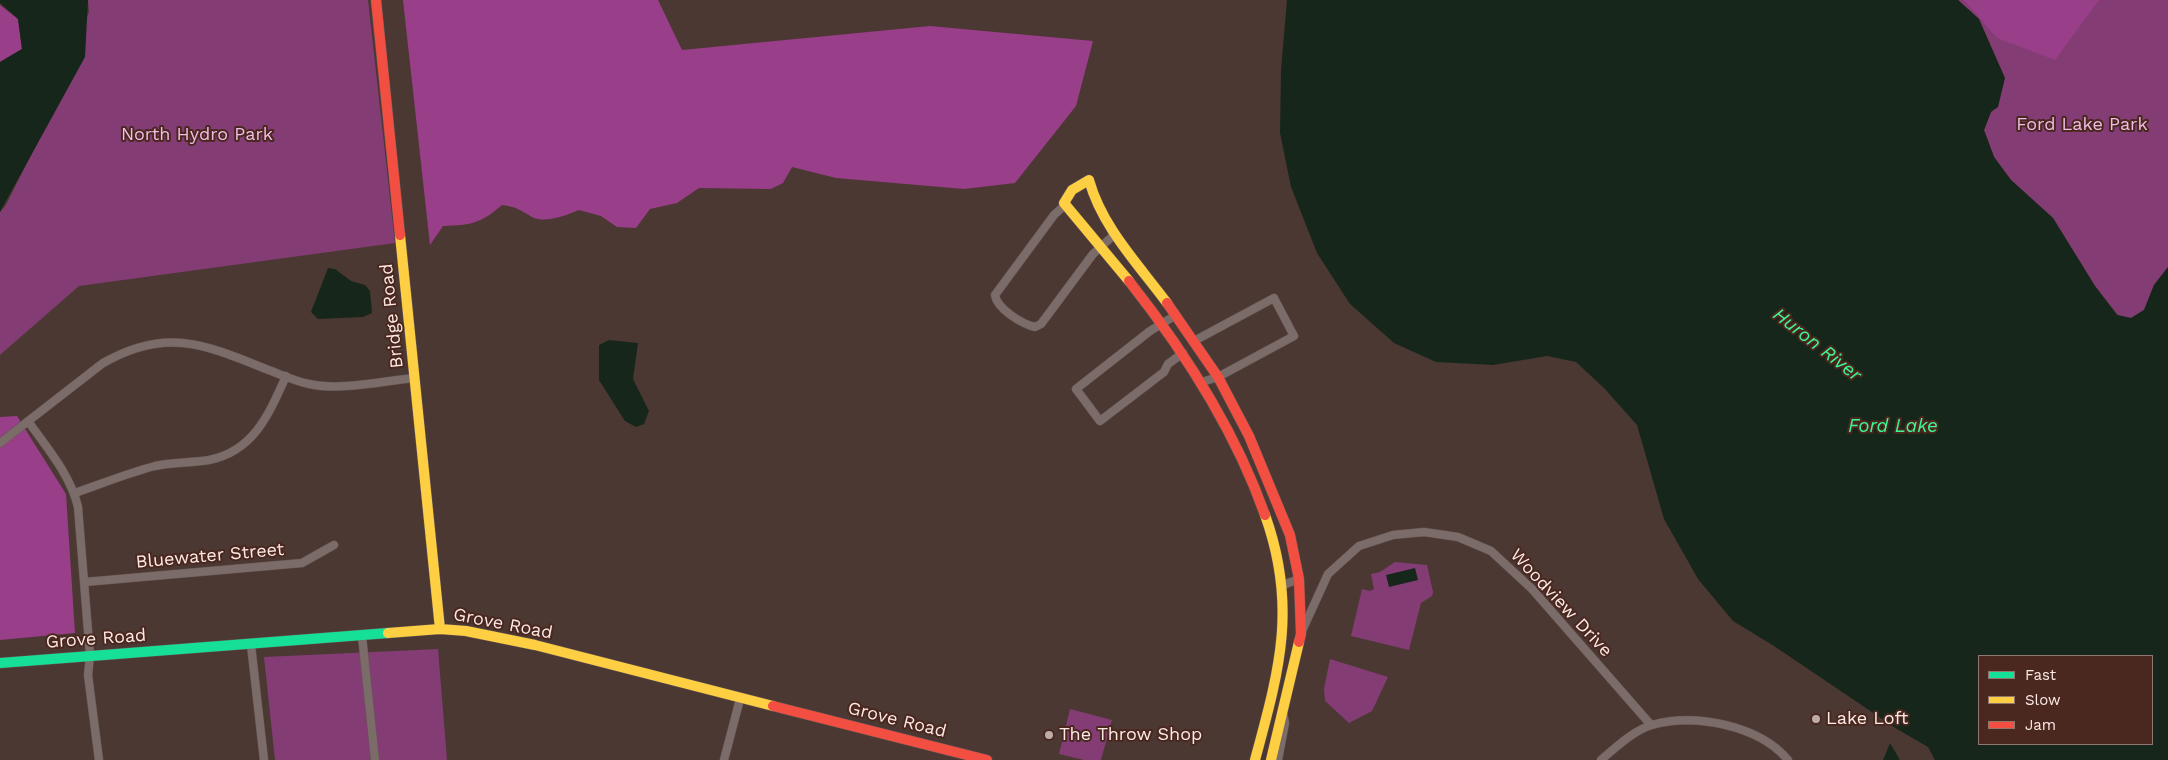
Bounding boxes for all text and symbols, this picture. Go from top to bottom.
park label: Ford Lake Park [2016,114,2148,136]
park label: North Hydro Park [121,124,273,146]
street label: Bridge Road [376,263,408,369]
water label: Huron River [1768,303,1866,387]
water label: Ford Lake [1848,415,1938,437]
street label: Bluewater Street [135,539,285,573]
street label: Woodview Drive [1505,544,1617,662]
street label: Grove Road [452,604,554,644]
street label: Grove Road [45,625,147,653]
legend [1978,655,2153,745]
text: Fast [2025,666,2056,684]
text: Slow [2025,691,2061,709]
street label: Grove Road [846,697,948,743]
place label: Lake Loft [1826,708,1908,730]
marker: Lake Loft [1810,713,1822,725]
text: Jam [2025,716,2056,734]
place label: The Throw Shop [1059,724,1202,746]
marker: The Throw Shop [1043,729,1055,741]

